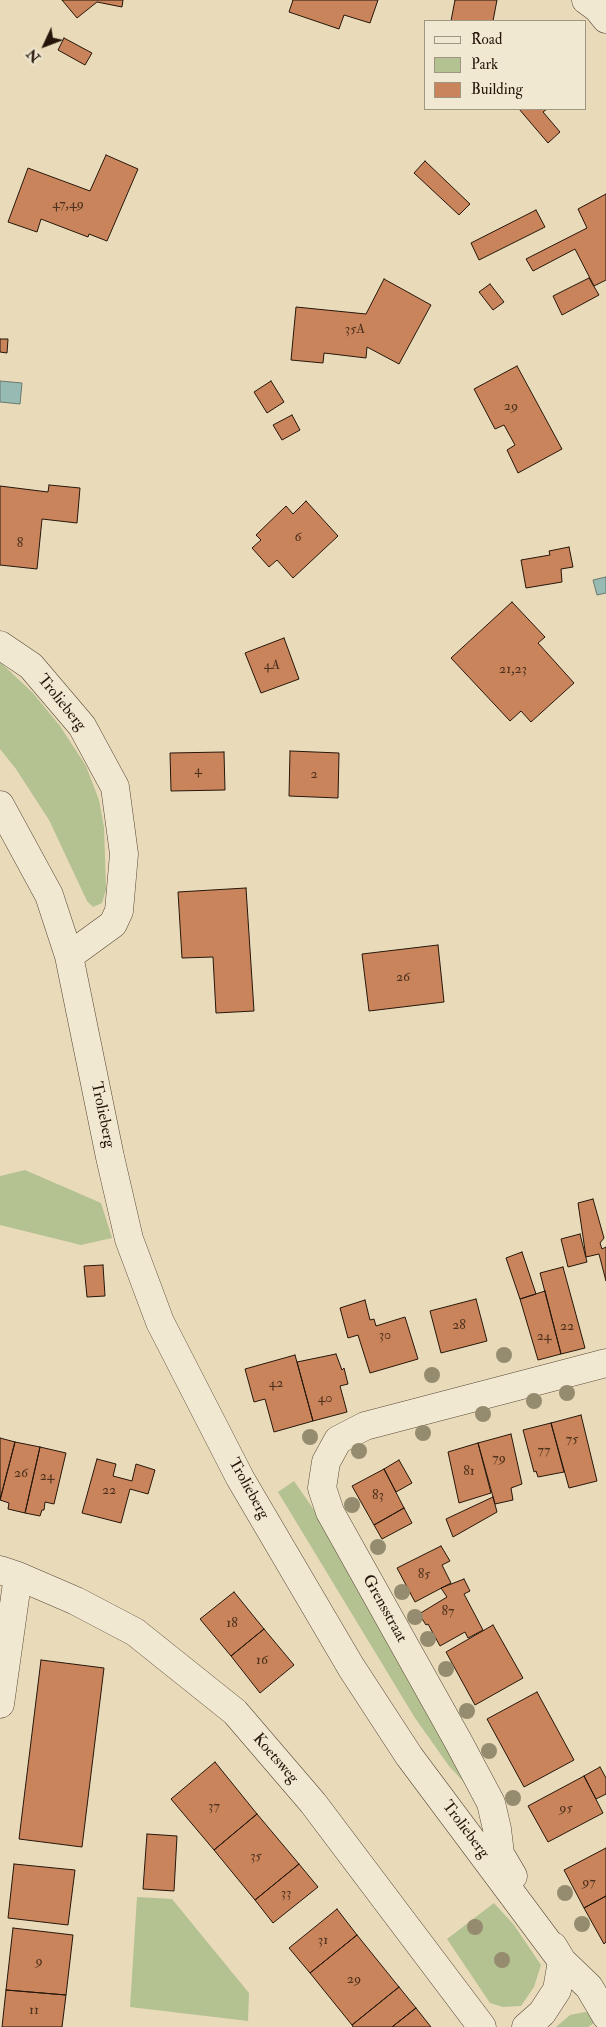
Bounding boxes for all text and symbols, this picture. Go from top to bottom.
north arrow [20,20,70,70]
legend [424,20,586,110]
text: Road [471,30,502,49]
text: N [23,45,44,66]
text: Park [471,55,498,74]
text: Building [471,80,523,99]
house number: 47,49 [52,197,84,213]
house number: 35A [345,322,365,338]
house number: 29 [504,399,518,415]
house number: 6 [294,530,302,546]
house number: 8 [17,536,23,552]
house number: 4A [264,658,280,674]
house number: 21,23 [499,662,527,678]
street label: Trolieberg [32,671,90,735]
house number: 4 [194,763,202,779]
house number: 2 [310,767,318,783]
house number: 26 [396,970,410,986]
street label: Trolieberg [86,1080,118,1150]
house number: 28 [452,1318,466,1334]
house number: 22 [560,1319,574,1335]
house number: 30 [379,1328,391,1344]
house number: 24 [537,1329,551,1345]
house number: 42 [269,1376,283,1392]
house number: 40 [318,1391,332,1407]
house number: 75 [566,1432,578,1448]
house number: 77 [538,1443,550,1459]
house number: 79 [492,1451,506,1467]
street label: Trolieberg [223,1455,273,1523]
house number: 81 [463,1464,475,1480]
house number: 26 [14,1466,28,1482]
house number: 24 [40,1469,54,1485]
house number: 22 [102,1483,116,1499]
house number: 83 [372,1488,384,1504]
house number: 85 [418,1567,430,1583]
street label: Grensstraat [357,1572,411,1646]
house number: 87 [442,1604,454,1620]
house number: 18 [226,1616,238,1632]
house number: 16 [256,1653,268,1669]
street label: Koetsweg [248,1730,302,1788]
street label: Trolieberg [437,1797,493,1863]
house number: 37 [208,1799,220,1815]
house number: 95 [559,1801,573,1817]
house number: 35 [250,1849,262,1865]
house number: 97 [582,1875,596,1891]
house number: 33 [281,1886,291,1902]
house number: 31 [318,1933,328,1949]
house number: 9 [35,1954,43,1970]
house number: 29 [347,1972,361,1988]
house number: 11 [29,2003,39,2019]

